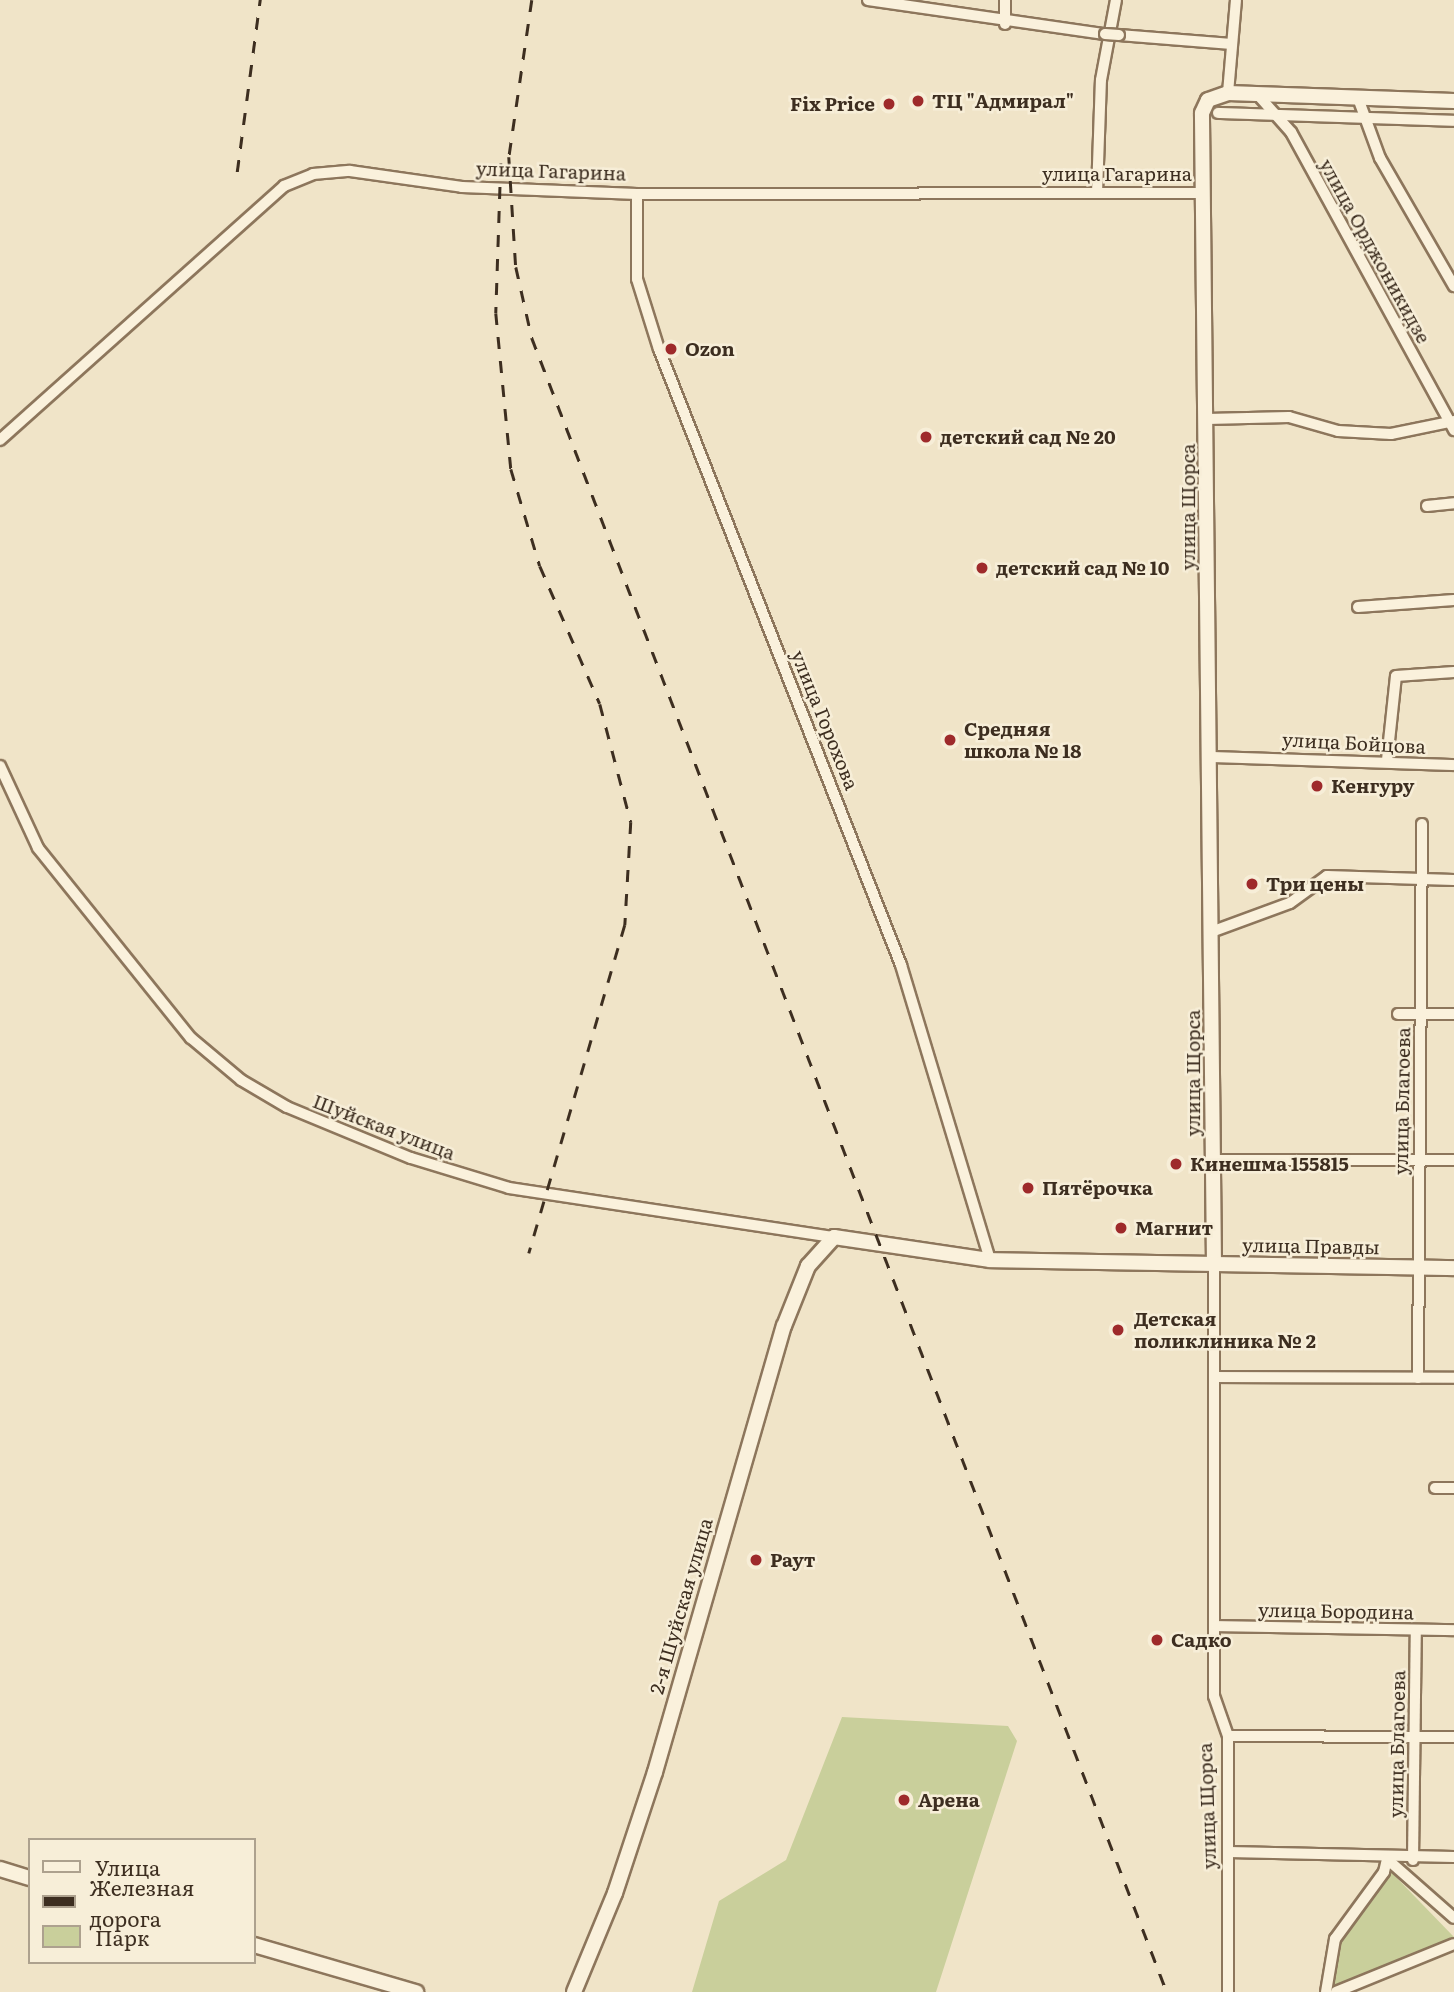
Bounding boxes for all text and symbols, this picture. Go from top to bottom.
place label: ТЦ "Адмирал" [932,90,1074,112]
place label: Fix Price [790,93,875,115]
marker: ТЦ "Адмирал" [910,93,926,109]
marker: Fix Price [881,96,897,112]
street label: улица Орджоникидзе [1315,155,1435,347]
street label: улица Гагарина [476,157,626,185]
street label: улица Гагарина [1042,163,1192,185]
place label: Ozon [685,338,735,360]
marker: Ozon [663,341,679,357]
place label: детский сад № 20 [940,426,1116,448]
marker: детский сад № 20 [918,429,934,445]
street label: улица Щорса [1177,444,1199,570]
place label: детский сад № 10 [996,557,1169,579]
marker: детский сад № 10 [974,560,990,576]
street label: улица Горохова [787,647,863,793]
place label: Средняя школа № 18 [964,718,1081,762]
street label: улица Бойцова [1282,728,1426,758]
marker: Средняя школа № 18 [942,732,958,748]
place label: Кенгуру [1331,775,1414,797]
marker: Кенгуру [1309,778,1325,794]
place label: Три цены [1266,873,1364,895]
marker: Три цены [1244,876,1260,892]
street label: улица Щорса [1182,1010,1204,1136]
street label: улица Благоева [1389,1027,1415,1175]
street label: Шуйская улица [310,1089,458,1165]
place label: Кинешма 155815 [1190,1153,1349,1175]
marker: Кинешма 155815 [1168,1156,1184,1172]
place label: Пятёрочка [1042,1177,1153,1199]
marker: Пятёрочка [1020,1180,1036,1196]
place label: Магнит [1135,1217,1213,1239]
marker: Магнит [1113,1220,1129,1236]
street label: улица Правды [1242,1233,1380,1259]
place label: Детская поликлиника № 2 [1134,1308,1316,1352]
marker: Детская поликлиника № 2 [1108,1320,1128,1340]
street label: 2-я Шуйская улица [645,1515,717,1697]
place label: Раут [770,1549,815,1571]
marker: Раут [748,1552,764,1568]
street label: улица Бородина [1258,1598,1414,1624]
place label: Садко [1171,1629,1232,1651]
marker: Садко [1149,1632,1165,1648]
street label: улица Благоева [1384,1670,1410,1818]
street label: улица Щорса [1193,1742,1221,1870]
place label: Арена [918,1789,980,1811]
marker: Арена [896,1792,912,1808]
legend [28,1838,256,1964]
text: Улица [95,1851,160,1882]
text: Железная дорога [90,1871,194,1933]
text: Парк [95,1921,149,1952]

